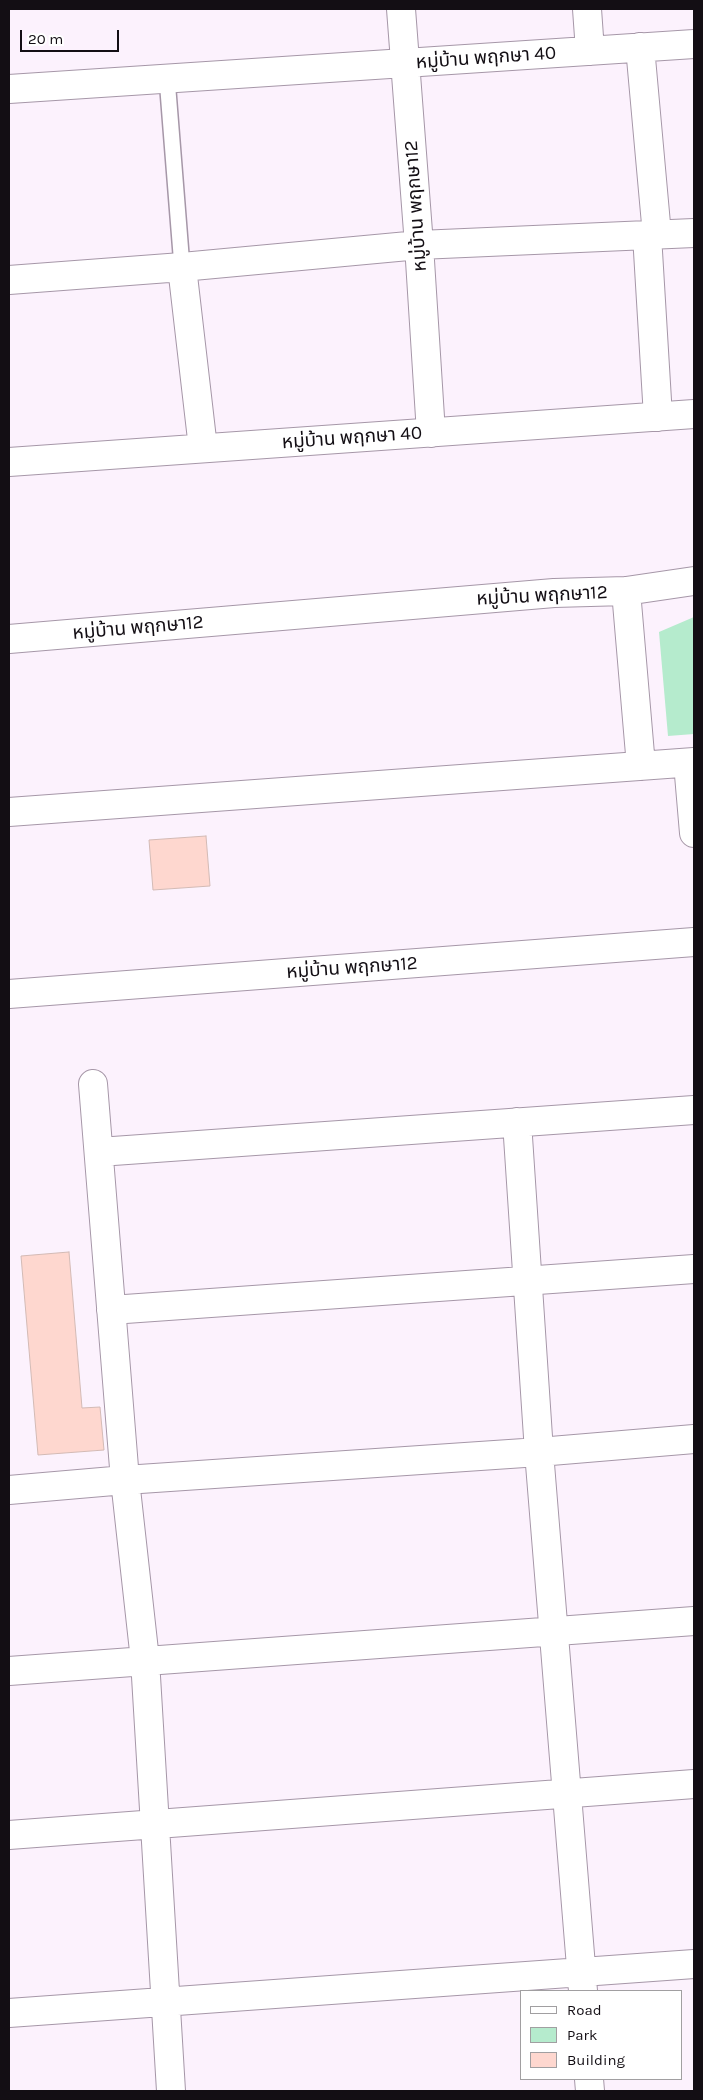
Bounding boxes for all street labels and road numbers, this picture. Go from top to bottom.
street label: หมู่บ้าน พฤกษา 40 [415,42,557,74]
street label: หมู่บ้าน พฤกษา12 [400,140,432,272]
street label: หมู่บ้าน พฤกษา 40 [281,422,423,454]
street label: หมู่บ้าน พฤกษา12 [476,581,608,611]
street label: หมู่บ้าน พฤกษา12 [72,611,204,645]
street label: หมู่บ้าน พฤกษา12 [286,952,418,984]

